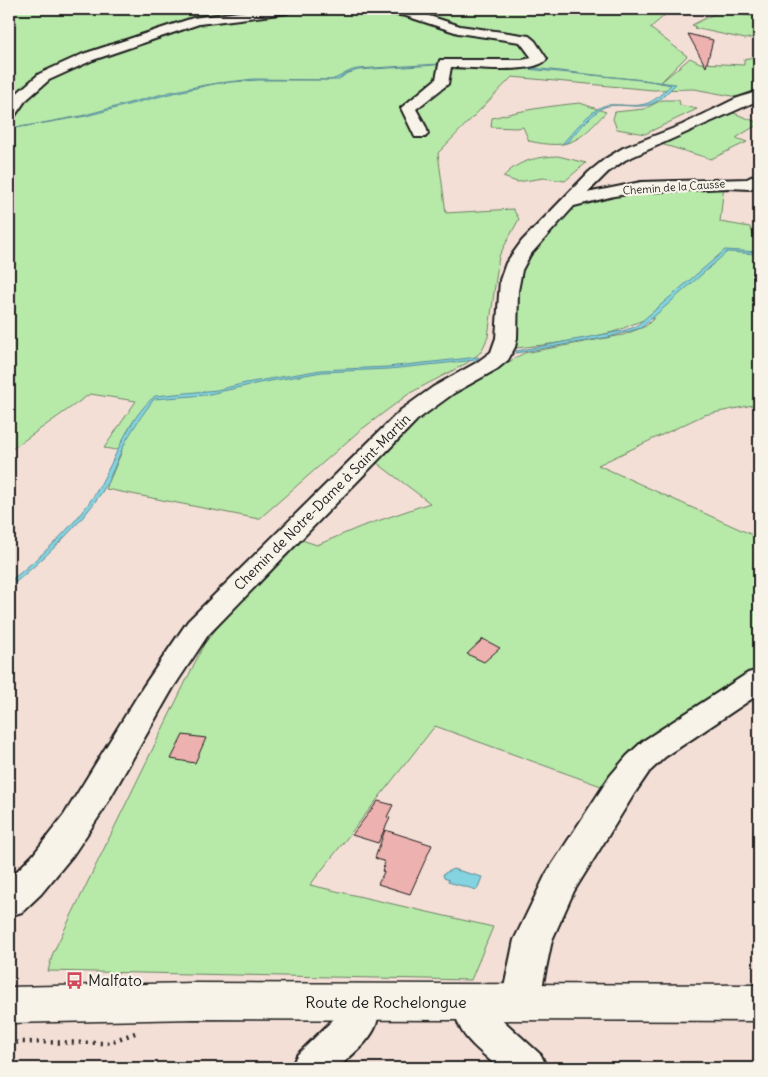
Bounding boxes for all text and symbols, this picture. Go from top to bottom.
street label: Chemin de la Causse [622,176,726,198]
street label: Chemin de Notre-Dame à Saint-Martin [230,410,414,594]
bus stop icon: Malfato [64,970,84,990]
place label: Malfato [88,970,142,990]
street label: Route de Rochelongue [305,992,467,1012]

